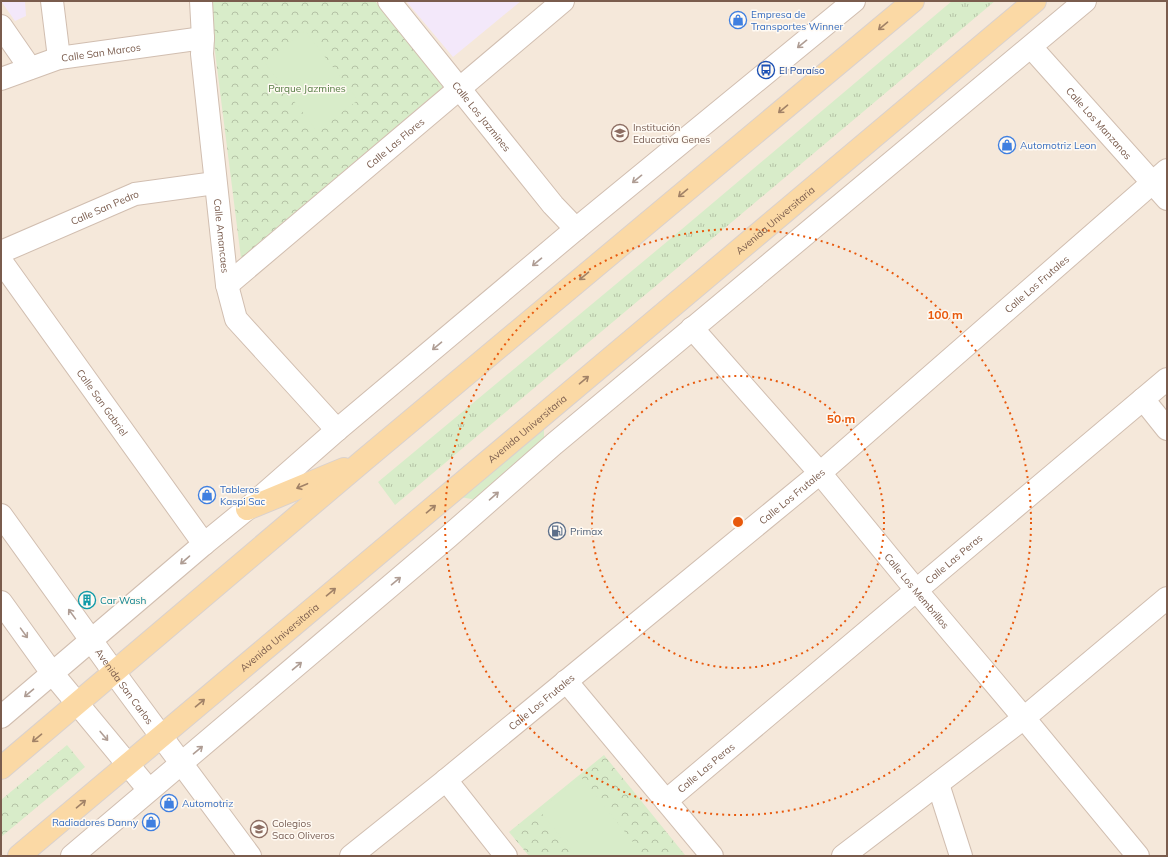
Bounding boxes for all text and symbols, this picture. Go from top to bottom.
place label: Empresa de Transportes Winner [751,8,843,33]
shop icon: Empresa de Transportes Winner [728,10,748,30]
one-way arrow [877,22,888,31]
one-way arrow [797,39,808,48]
street label: Calle San Marcos [60,41,142,65]
bus stop icon: El Paraíso [756,60,776,80]
place label: El Paraíso [779,64,825,77]
street label: Calle Los Jazmines [449,79,513,154]
park label: Parque Jazmines [268,82,346,95]
street label: Calle Los Manzanos [1063,85,1134,162]
one-way arrow [778,105,789,114]
street label: Calle Las Flores [364,115,427,172]
place label: Institución Educativa Genes [633,121,710,146]
school or university icon: Institución Educativa Genes [610,123,630,143]
shop icon: Automotriz Leon [997,135,1017,155]
place label: Automotriz Leon [1020,139,1097,152]
one-way arrow [632,175,642,184]
street label: Avenida Universitaria [733,183,817,257]
street label: Calle San Pedro [69,188,140,228]
one-way arrow [678,188,689,197]
street label: Calle Amancaes [211,198,232,274]
street label: Calle Los Frutales [1002,253,1072,316]
one-way arrow [532,258,542,267]
one-way arrow [578,272,589,281]
text: 100 m [927,307,963,322]
one-way arrow [432,341,443,350]
street label: Calle San Gabriel [74,367,130,439]
one-way arrow [579,375,589,384]
street label: Avenida Universitaria [485,392,570,466]
text: 50 m [827,411,855,426]
street label: Calle Los Frutales [756,466,828,527]
place label: Tableros Kaspi Sac [220,483,266,508]
one-way arrow [296,483,308,491]
shop icon: Tableros Kaspi Sac [197,485,217,505]
one-way arrow [489,492,500,501]
one-way arrow [425,504,436,513]
centre of rings [731,515,745,529]
fuel station icon: Primax [547,521,567,541]
place label: Primax [570,525,603,538]
street label: Calle Las Peras [923,531,985,587]
street label: Calle Los Membrillos [881,551,952,632]
one-way arrow [179,556,190,565]
one-way arrow [391,577,401,586]
one-way arrow [326,588,337,597]
building icon: Car Wash [77,590,97,610]
place label: Car Wash [100,594,146,607]
street label: Avenida Universitaria [237,600,322,674]
one-way arrow [68,608,76,619]
one-way arrow [20,628,28,639]
street label: Avenida San Carlos [92,646,156,727]
one-way arrow [292,661,302,670]
street label: Calle Los Frutales [506,671,577,733]
one-way arrow [24,688,34,697]
one-way arrow [194,698,205,707]
one-way arrow [99,730,108,741]
one-way arrow [32,733,42,742]
street label: Calle Las Peras [675,740,737,796]
one-way arrow [193,745,203,754]
shop icon: Automotriz [159,793,179,813]
place label: Automotriz [182,797,233,810]
one-way arrow [75,799,86,808]
shop icon: Radiadores Danny [141,812,161,832]
place label: Radiadores Danny [52,816,139,829]
place label: Colegios Saco Oliveros [272,817,335,842]
school or university icon: Colegios Saco Oliveros [249,819,269,839]

